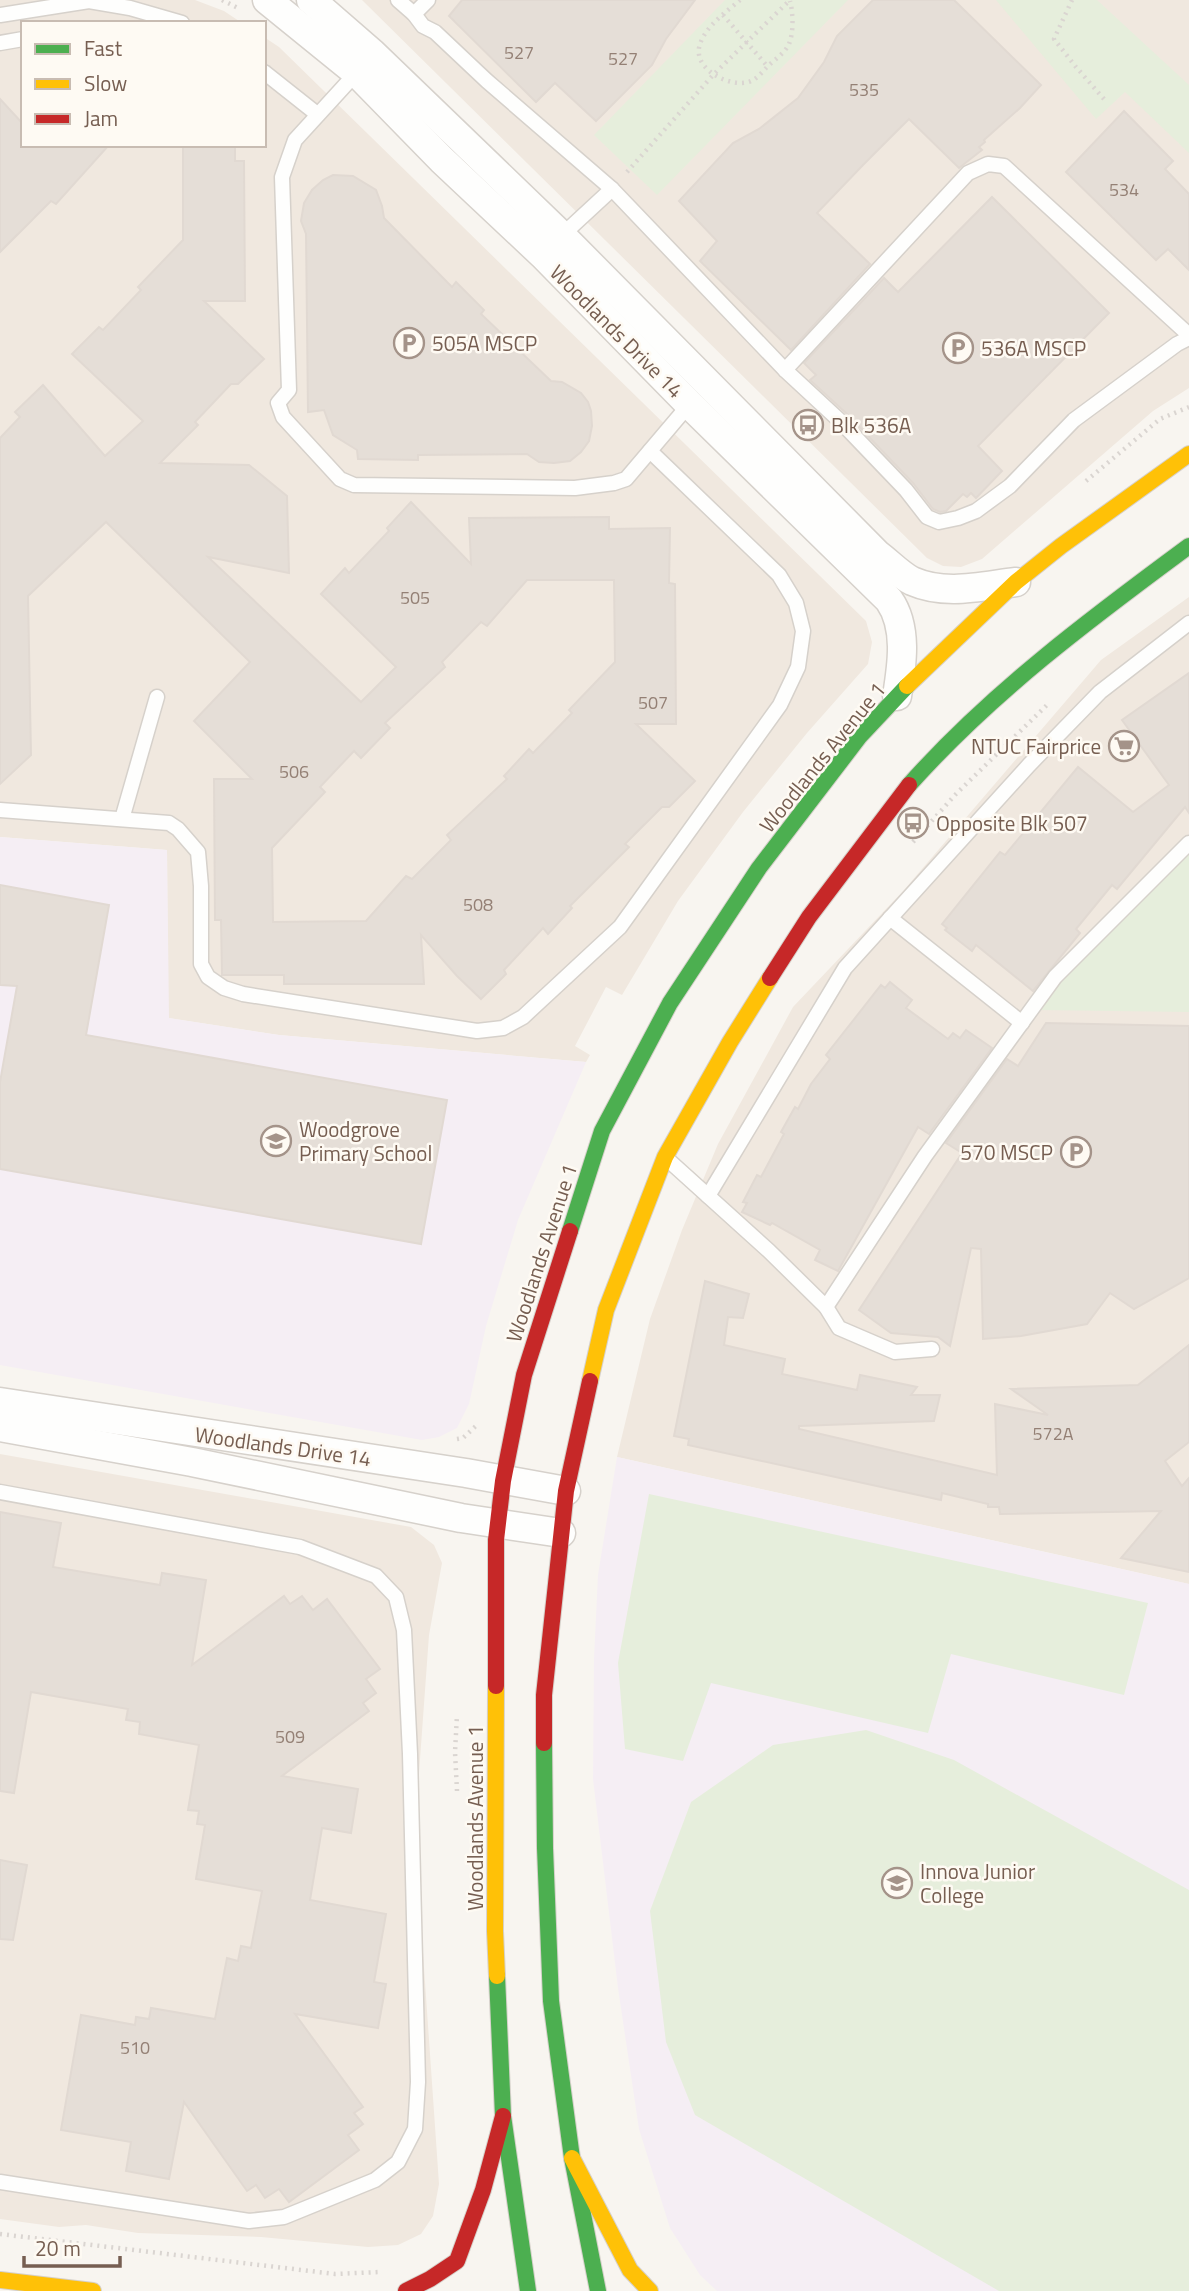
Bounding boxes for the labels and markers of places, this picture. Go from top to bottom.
parking icon: 505A MSCP [392,326,426,360]
place label: 505A MSCP [432,327,537,359]
parking icon: 536A MSCP [941,331,975,365]
place label: 536A MSCP [981,332,1086,364]
bus stop icon: Blk 536A [791,408,825,442]
place label: Blk 536A [831,409,912,441]
supermarket icon: NTUC Fairprice [1107,729,1141,763]
place label: NTUC Fairprice [971,730,1101,762]
bus stop icon: Opposite Blk 507 [896,806,930,840]
place label: Opposite Blk 507 [936,807,1088,839]
place label: Woodgrove Primary School [299,1113,432,1169]
school or university icon: Woodgrove Primary School [259,1124,293,1158]
parking icon: 570 MSCP [1059,1135,1093,1169]
place label: 570 MSCP [960,1136,1053,1168]
place label: Innova Junior College [920,1855,1035,1911]
school or university icon: Innova Junior College [880,1866,914,1900]

